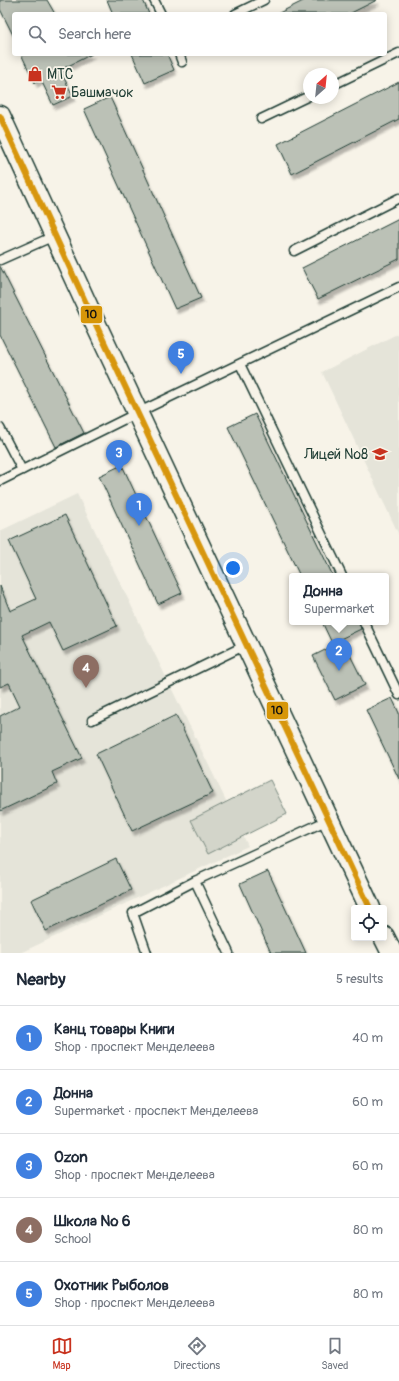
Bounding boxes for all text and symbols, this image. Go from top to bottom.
search box [12,12,387,56]
icon: search [26,23,48,45]
text: Search here [58,25,131,44]
shop icon: МТС [26,65,44,83]
place label: МТС [47,66,74,83]
north arrow [303,68,339,104]
supermarket icon: Башмачок [50,83,68,101]
place label: Башмачок [71,84,133,101]
line badge: 10 [80,305,103,324]
text: 10 [85,308,97,321]
pin: 5 [168,341,194,374]
pin: 3 [106,440,132,473]
school or university icon: Лицей №8 [371,445,389,463]
place label: Лицей №8 [303,446,368,463]
pin: 1 [126,493,152,526]
your location [223,558,243,578]
popup [289,573,389,625]
text: Донна [304,582,343,601]
text: Supermarket [304,601,374,617]
pin: 2 [326,638,352,671]
pin: 4 [73,655,99,688]
line badge: 10 [266,701,289,720]
text: 10 [271,704,283,717]
map controls [351,905,387,941]
button: locate [351,905,387,941]
text: Nearby [16,969,65,990]
text: 5 results [336,971,383,987]
text: Канц товары Книги [54,1020,174,1039]
text: 1 [26,1030,32,1046]
text: 40 m [352,1030,383,1046]
text: Shop · проспект Менделеева [54,1039,215,1055]
text: Донна [54,1084,93,1103]
text: 2 [25,1094,33,1110]
text: 60 m [352,1094,383,1110]
text: Supermarket · проспект Менделеева [54,1103,258,1119]
text: Ozon [54,1148,88,1167]
text: 3 [25,1158,33,1174]
text: 60 m [352,1158,383,1174]
text: Shop · проспект Менделеева [54,1167,215,1183]
text: Школа № 6 [54,1212,130,1231]
text: 4 [25,1222,33,1238]
text: 80 m [353,1222,383,1238]
text: School [54,1231,91,1247]
text: Охотник Рыболов [54,1276,169,1295]
text: 5 [25,1286,33,1302]
text: 80 m [353,1286,383,1302]
text: Shop · проспект Менделеева [54,1295,215,1311]
tab: Map [51,1335,73,1372]
tab: Directions [174,1335,220,1372]
tab: Saved [321,1335,348,1372]

